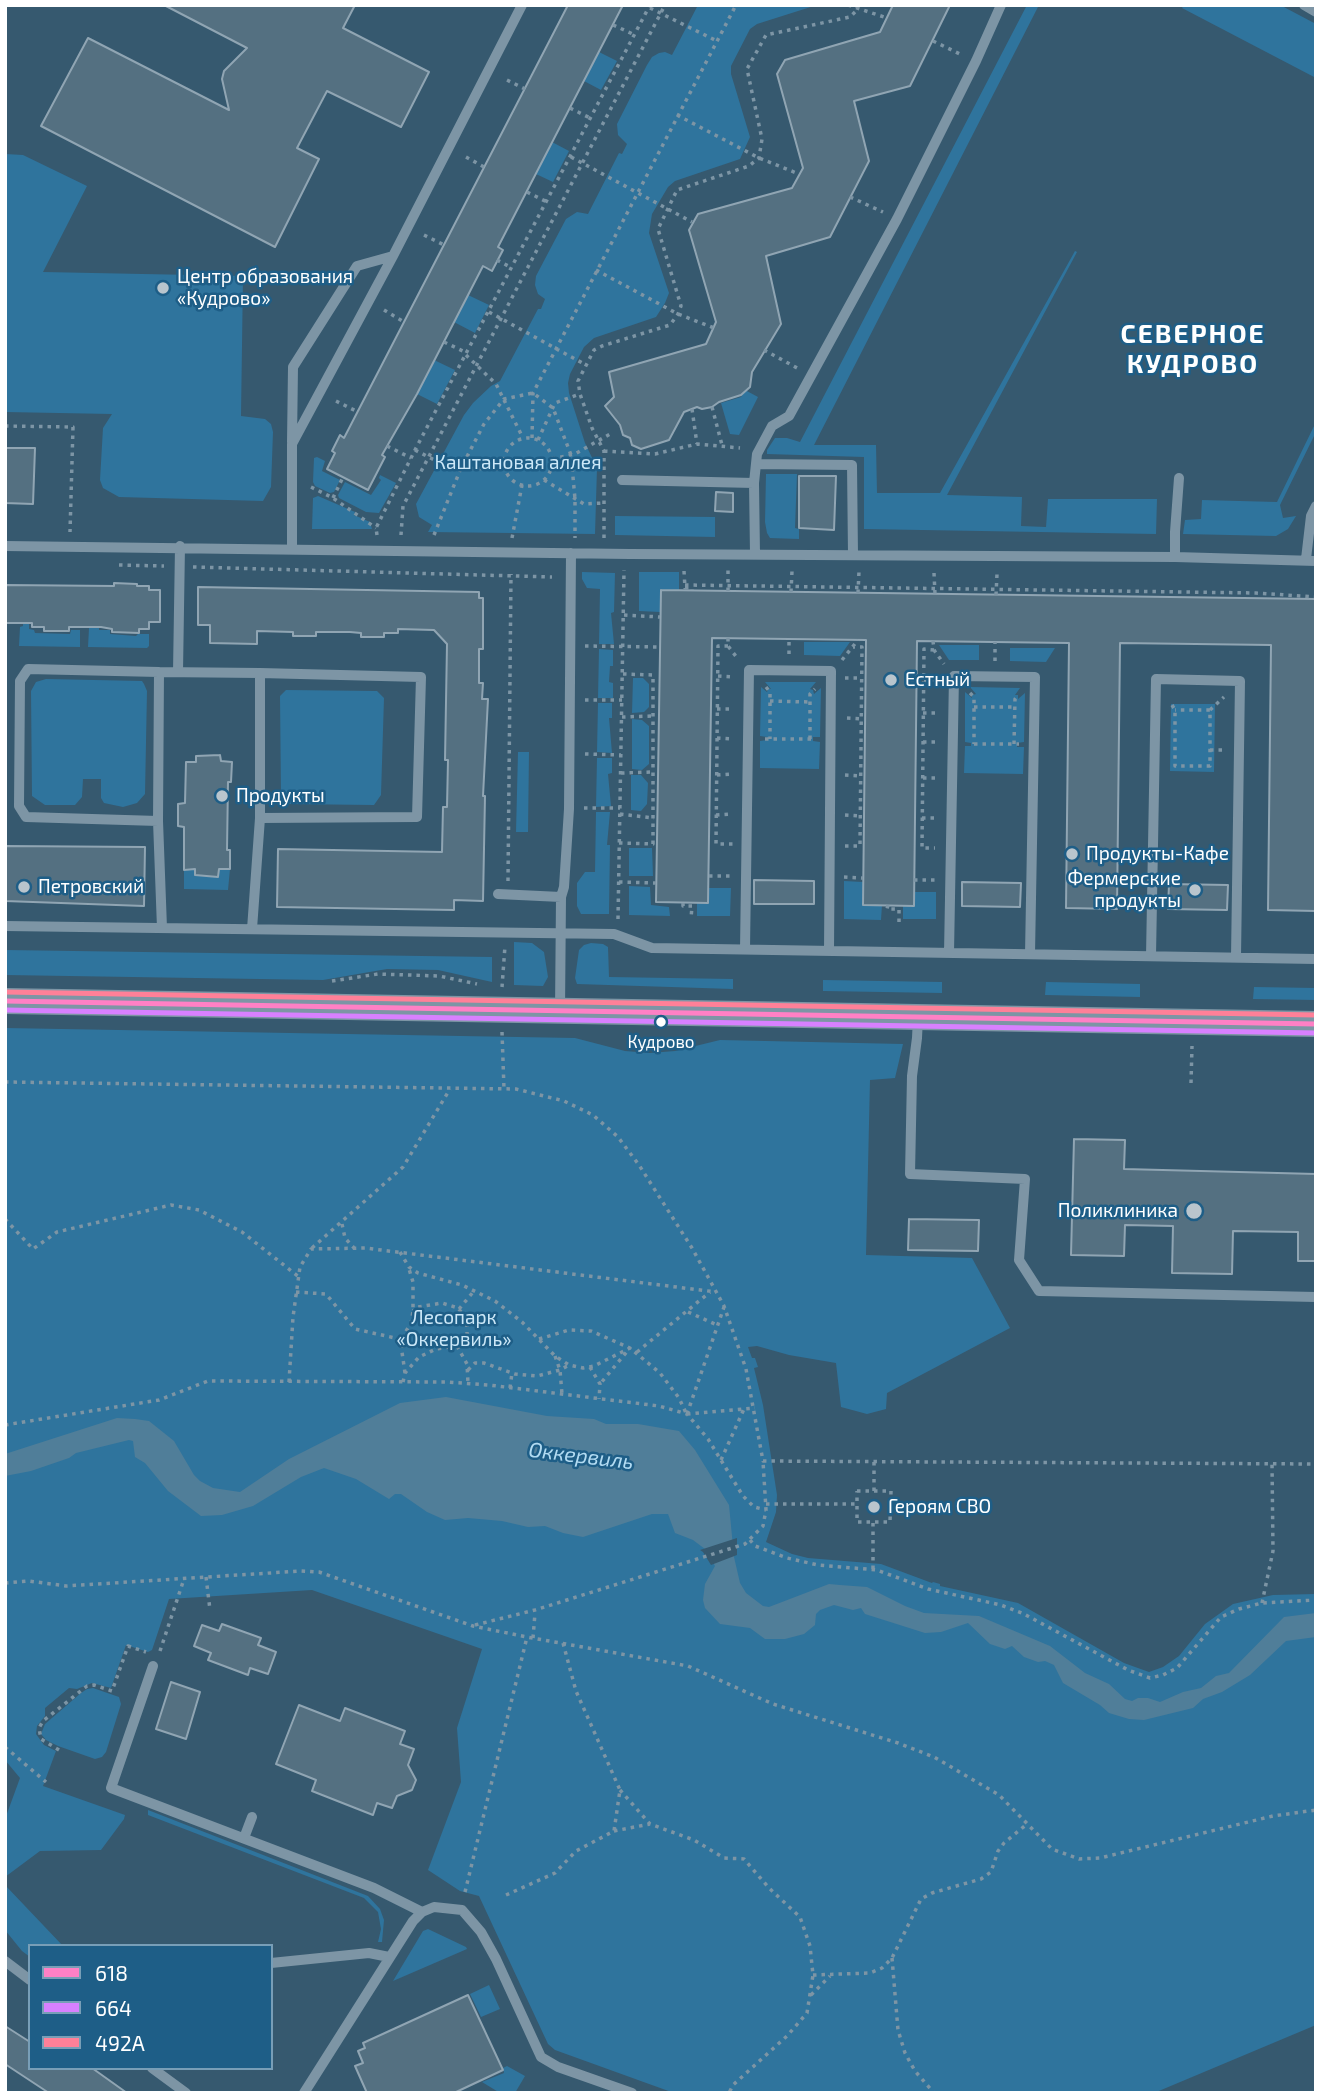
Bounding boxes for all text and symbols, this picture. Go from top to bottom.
place label: Центр образования «Кудрово» [177,266,353,310]
marker: Центр образования «Кудрово» [155,280,171,296]
district label: СЕВЕРНОЕ КУДРОВО [1121,318,1265,380]
park label: Каштановая аллея [435,452,601,474]
place label: Естный [905,669,970,691]
marker: Естный [883,672,899,688]
place label: Продукты [236,785,325,807]
marker: Продукты [214,788,230,804]
place label: Продукты-Кафе [1086,843,1229,865]
marker: Продукты-Кафе [1064,846,1080,862]
place label: Фермерские продукты [1068,868,1181,912]
place label: Петровский [38,876,144,898]
marker: Петровский [16,879,32,895]
marker: Фермерские продукты [1187,882,1203,898]
marker: Кудрово [654,1015,668,1029]
place label: Кудрово [627,1032,695,1052]
place label: Поликлиника [1058,1200,1178,1222]
marker: Поликлиника [1184,1201,1204,1221]
park label: Лесопарк «Оккервиль» [397,1307,511,1351]
water label: Оккервиль [527,1437,635,1475]
place label: Героям СВО [888,1496,991,1518]
marker: Героям СВО [866,1499,882,1515]
legend [28,1944,273,2070]
text: 618 [95,1960,128,1985]
text: 664 [95,1995,132,2020]
text: 492А [95,2030,145,2055]

